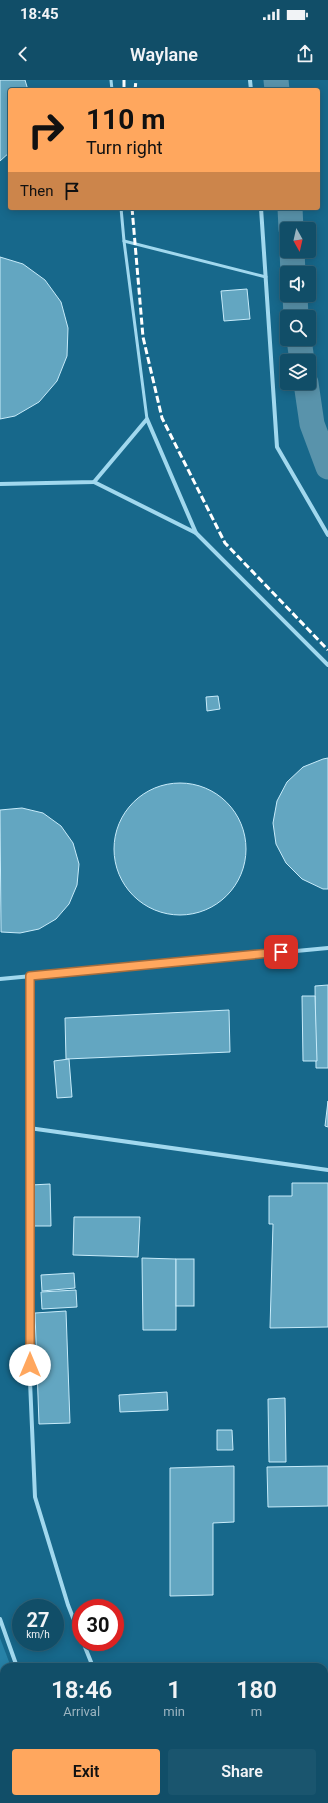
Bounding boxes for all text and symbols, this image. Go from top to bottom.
text: 18:45 [20,5,59,23]
icon: back [12,43,34,65]
icon: share [294,43,316,65]
text: Waylane [130,44,198,65]
text: 110 m [86,103,165,136]
icon: right [20,104,72,156]
text: Turn right [86,137,163,158]
icon: arrive [61,180,83,202]
text: Then [20,182,53,200]
north arrow [280,222,316,258]
map controls [280,222,316,390]
button: sound [280,266,316,302]
button: search [280,310,316,346]
button: layers [280,354,316,390]
pin [264,935,298,969]
icon: arrive [270,941,292,963]
position arrow [9,1344,51,1386]
speed limit sign: 30 [72,1599,124,1651]
text: 27 [27,1608,49,1632]
text: km/h [26,1629,50,1640]
text: 18:46 [51,1676,112,1704]
text: 1 [167,1676,181,1704]
text: 180 [236,1676,277,1704]
text: Arrival [63,1704,100,1719]
text: min [163,1704,185,1719]
text: m [251,1704,262,1719]
button: Exit [12,1749,160,1795]
button: Share [168,1749,316,1795]

